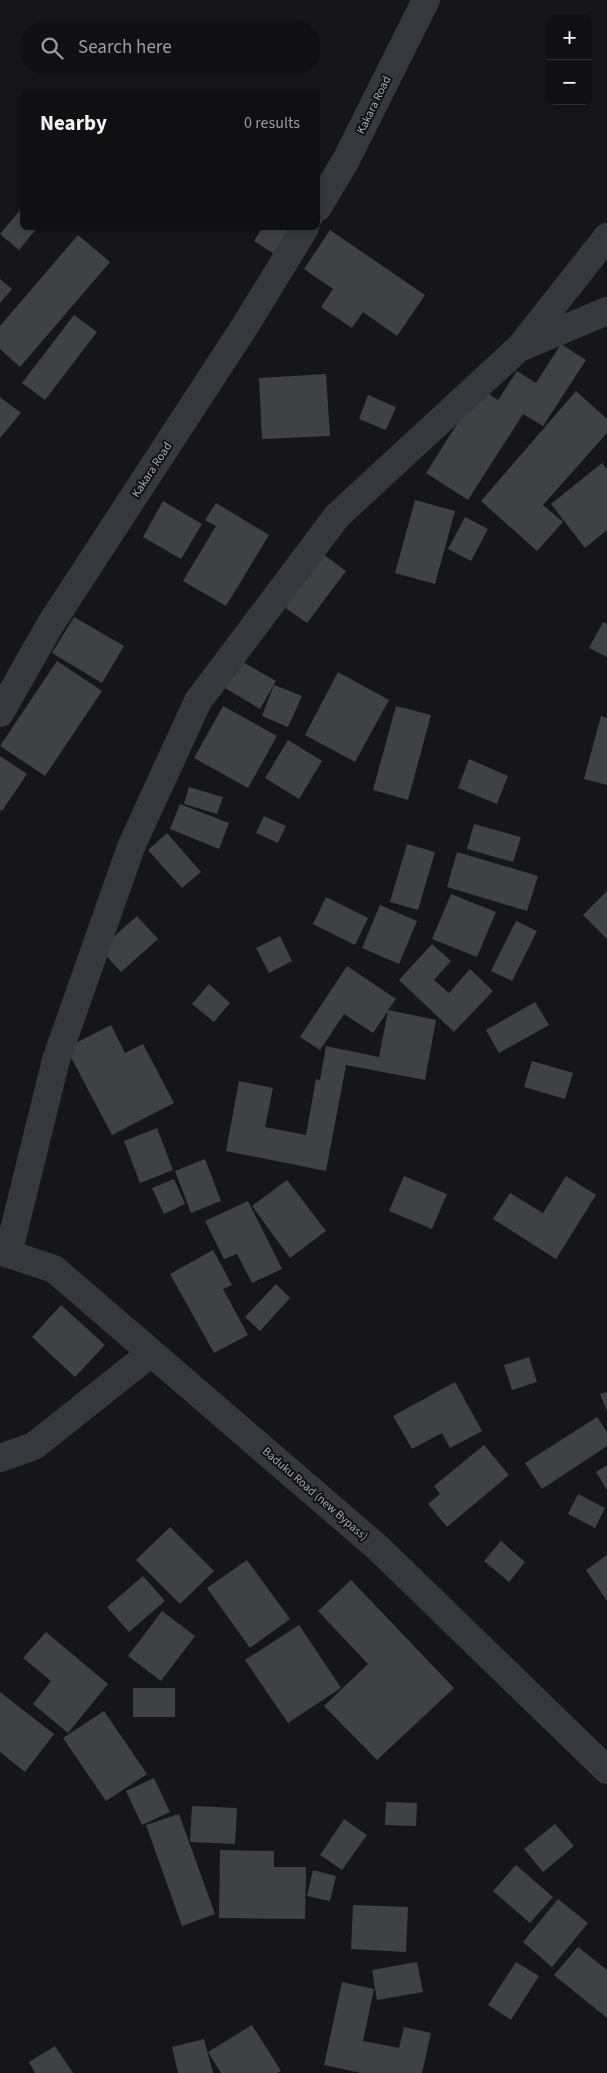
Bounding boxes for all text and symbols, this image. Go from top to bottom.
map controls [547,15,592,105]
button: + [547,15,592,60]
search box [20,20,320,75]
icon: search [38,34,66,62]
text: Search here [78,34,172,61]
button: − [547,60,592,105]
street label: Kakara Road [353,73,395,137]
text: Nearby [40,108,107,138]
text: 0 results [244,112,300,134]
street label: Kakara Road [128,439,176,501]
street label: Baduku Road (new Bypass) [258,1443,372,1545]

